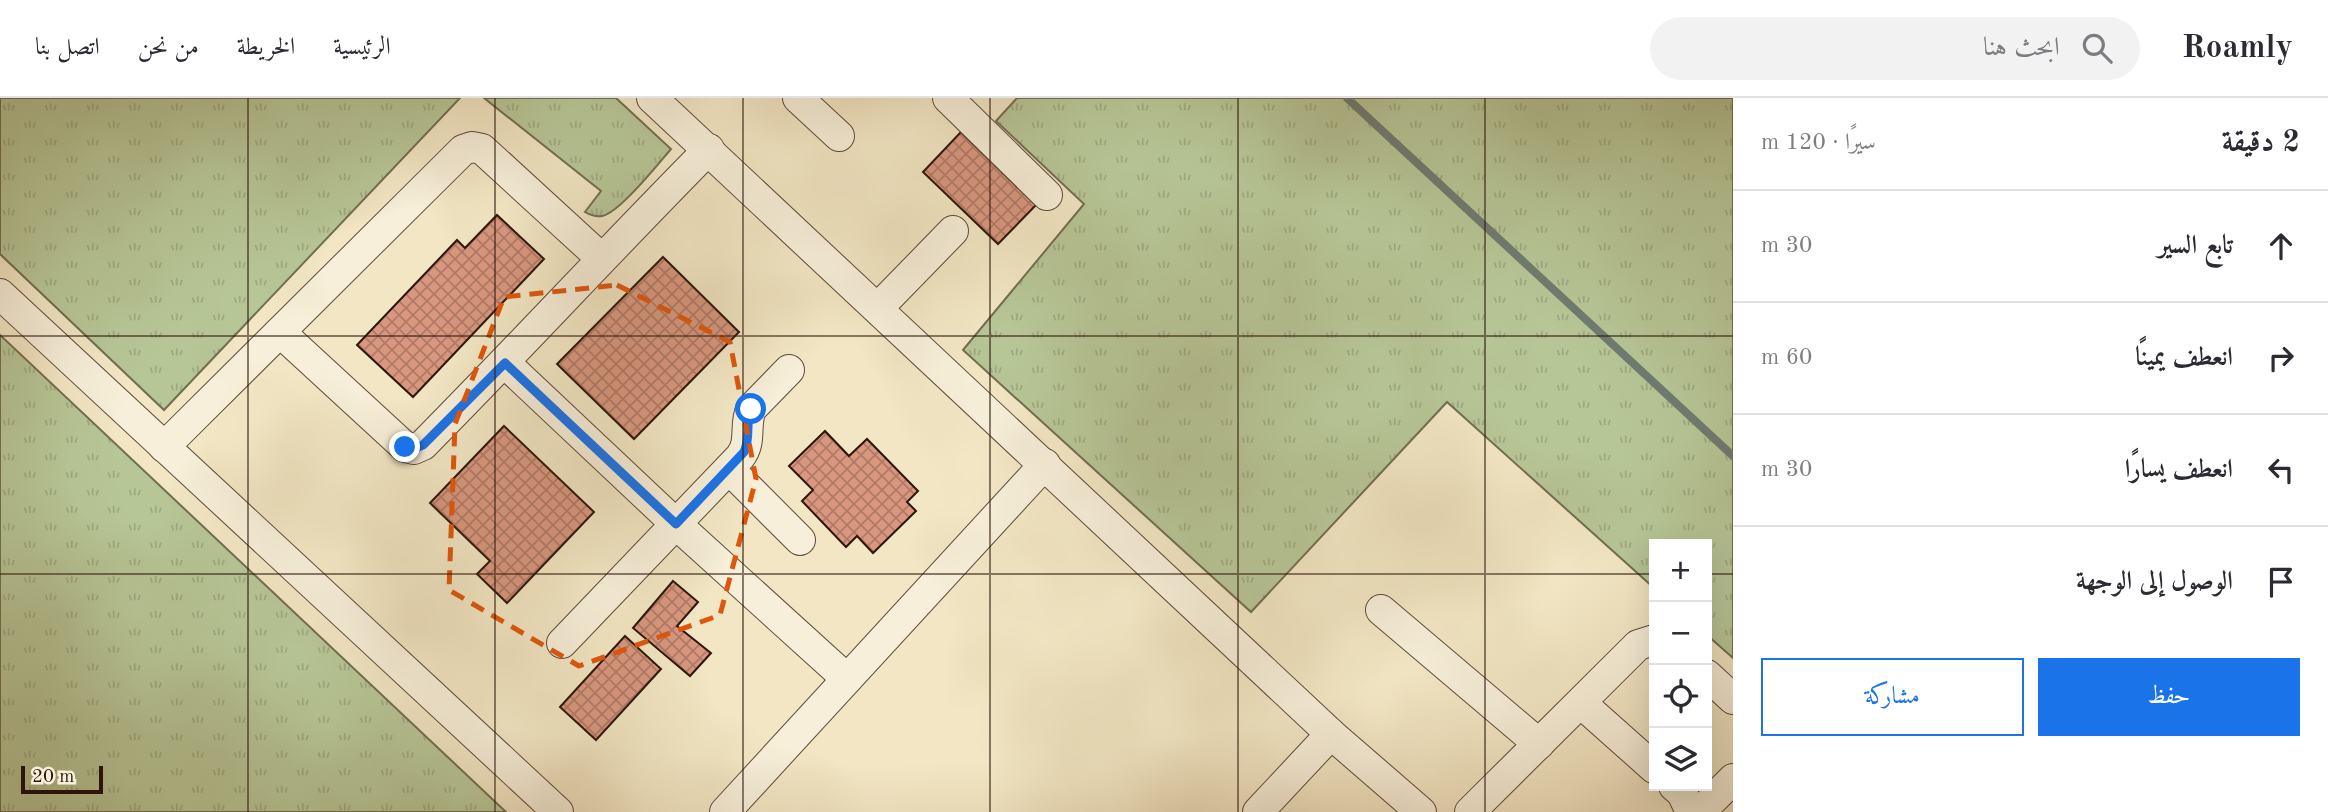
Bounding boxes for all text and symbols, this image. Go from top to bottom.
search box [1650,17,2140,80]
icon: search [2078,29,2116,67]
text: Roamly [2182,32,2293,65]
text: ابحث هنا [1983,35,2060,61]
text: اتصل بنا [35,36,100,60]
text: من نحن [138,36,199,60]
text: الخريطة [237,36,295,60]
text: الرئيسية [333,36,391,60]
text: 2 دقيقة [2222,128,2300,158]
text: سيرًا · 120 m [1761,131,1876,154]
icon: ahead [2262,227,2300,265]
text: تابع السير [2158,233,2233,259]
text: 30 m [1761,234,1812,257]
icon: right [2262,339,2300,377]
text: انعطف يمينًا [2135,345,2233,371]
text: 60 m [1761,346,1812,369]
route start [735,393,766,424]
route end [389,431,420,462]
icon: left [2262,451,2300,489]
text: انعطف يسارًا [2125,457,2233,483]
text: 30 m [1761,458,1812,481]
map controls [1649,539,1712,791]
button: + [1649,539,1712,602]
icon: arrive [2262,563,2300,601]
text: الوصول إلى الوجهة [2076,569,2233,595]
button: − [1649,602,1712,665]
button: مشاركة [1761,658,2024,736]
button: حفظ [2038,658,2300,736]
button: locate [1649,665,1712,728]
button: layers [1649,728,1712,791]
scale bar [21,763,103,795]
text: 20 m [32,768,74,787]

